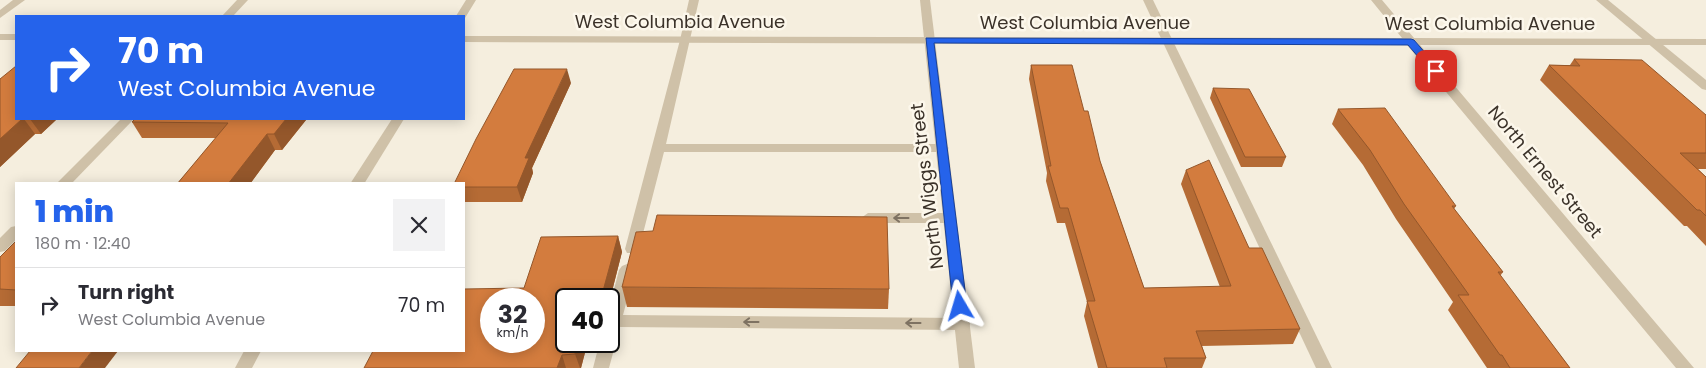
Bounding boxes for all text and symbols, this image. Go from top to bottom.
street label: West Columbia Avenue [575,9,785,34]
street label: West Columbia Avenue [980,10,1190,35]
street label: West Columbia Avenue [1385,11,1595,36]
text: 70 m [118,26,204,75]
icon: right [35,35,100,100]
pin [1415,50,1457,92]
icon: arrive [1422,57,1450,85]
text: West Columbia Avenue [118,73,375,104]
street label: North Ernest Street [1483,100,1608,243]
street label: North Wiggs Street [904,102,949,270]
text: 1 min [35,190,114,233]
button: close [393,199,445,251]
one-way arrow [893,213,910,223]
text: 180 m · 12:40 [35,232,131,255]
text: Turn right [78,279,174,306]
position arrow [933,279,985,331]
speed limit sign: 40 [555,288,620,353]
icon: right [35,291,63,319]
text: 70 m [398,292,445,319]
text: 32 [498,297,527,332]
text: West Columbia Avenue [78,308,265,331]
one-way arrow [743,317,760,327]
one-way arrow [906,318,922,328]
text: km/h [497,324,528,341]

